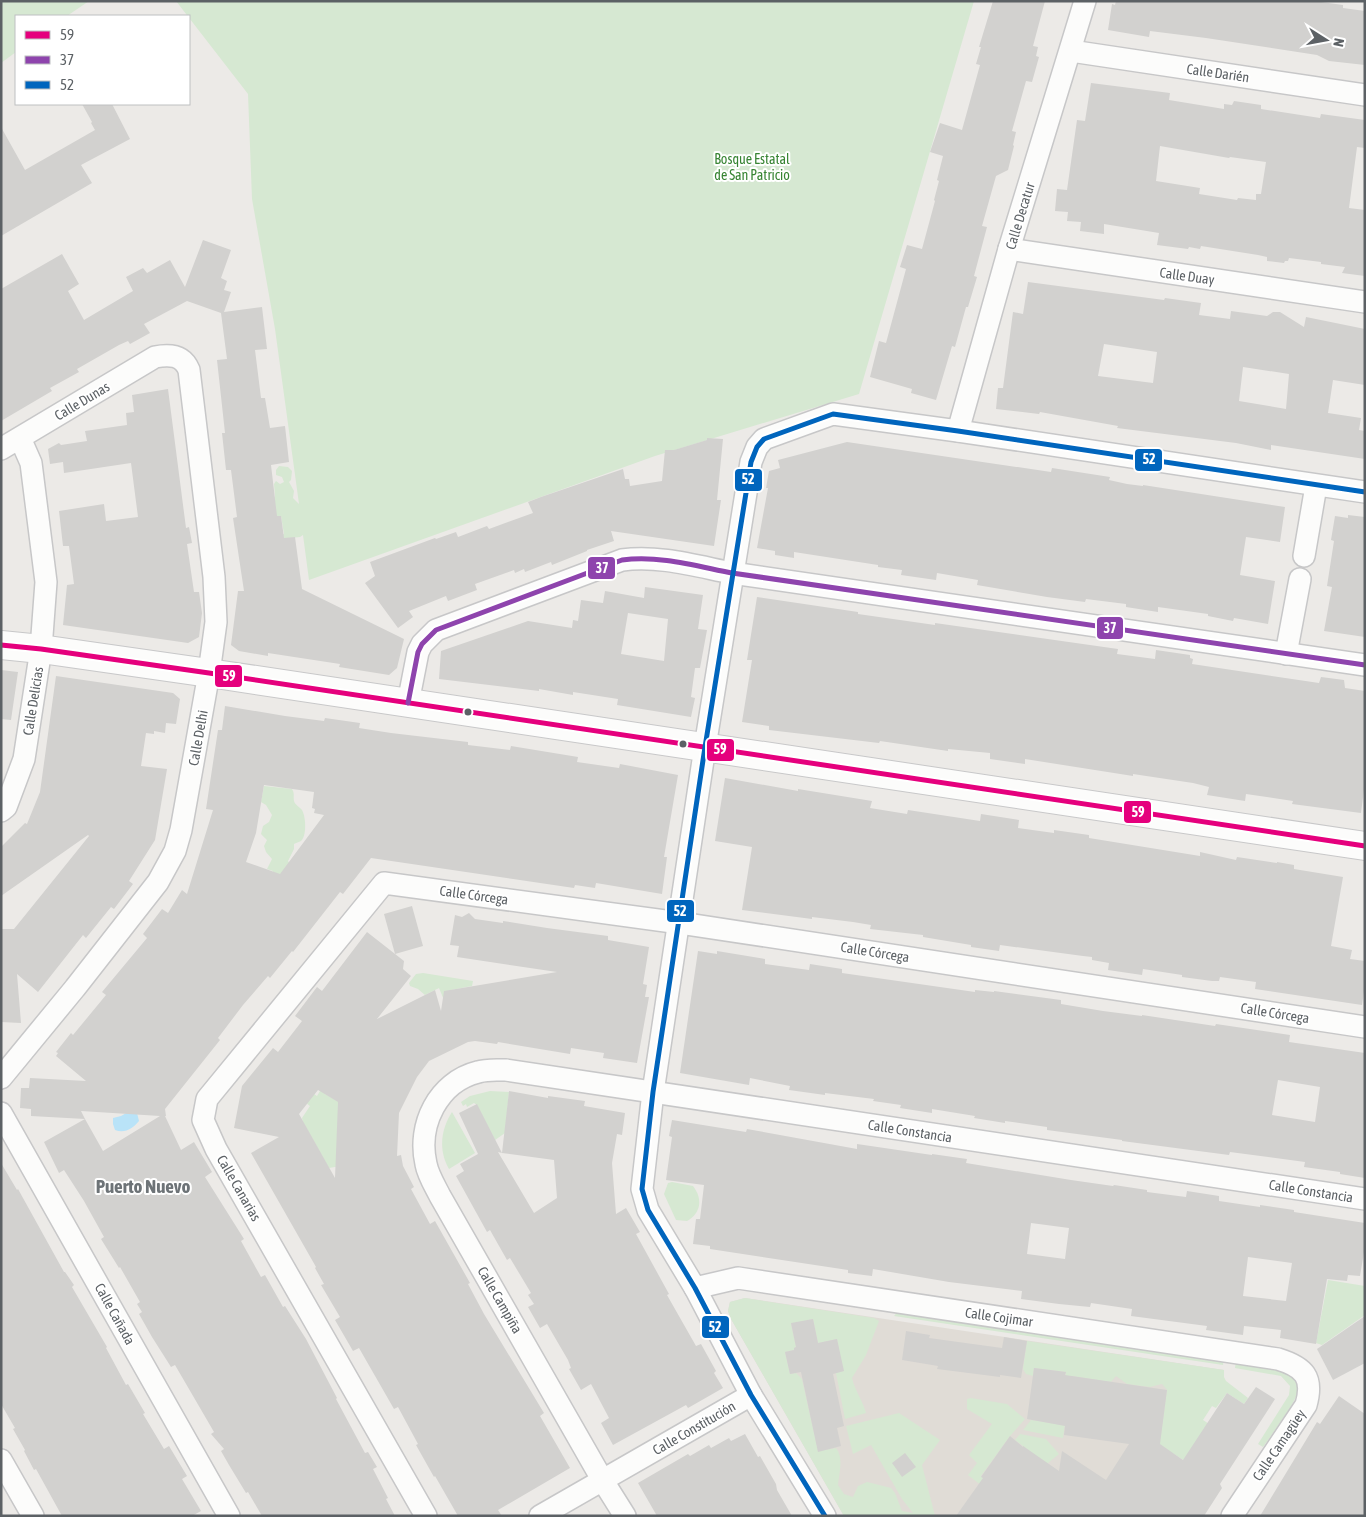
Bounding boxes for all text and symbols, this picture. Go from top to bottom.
legend [15,15,190,105]
north arrow [1301,15,1351,65]
text: 59 [60,26,74,43]
text: N [1330,37,1347,48]
text: 37 [60,51,74,68]
street label: Calle Darién [1186,61,1250,85]
text: 52 [60,76,74,93]
park label: Bosque Estatal de San Patricio [714,151,790,183]
street label: Calle Decatur [1002,180,1038,251]
street label: Calle Duay [1159,264,1216,288]
street label: Calle Dunas [52,378,112,424]
line badge: 52 [1134,448,1163,472]
text: 52 [1142,451,1156,467]
line badge: 52 [734,468,763,492]
text: 52 [741,471,755,487]
line badge: 37 [587,556,616,580]
text: 37 [595,560,609,576]
line badge: 37 [1096,616,1124,640]
text: 37 [1103,620,1117,636]
line badge: 59 [214,664,243,688]
street label: Calle Delicias [20,665,46,736]
text: 59 [222,668,236,684]
unlabelled marker [463,707,473,717]
street label: Calle Delhi [185,709,211,767]
line badge: 59 [706,738,735,762]
unlabelled marker [678,739,688,749]
text: 59 [713,741,727,757]
line badge: 59 [1123,800,1152,824]
text: 59 [1131,804,1145,820]
street label: Calle Córcega [439,882,509,908]
line badge: 52 [666,899,695,923]
text: 52 [673,903,687,919]
street label: Calle Córcega [840,939,910,965]
street label: Calle Córcega [1240,1000,1310,1026]
street label: Calle Constancia [867,1116,953,1146]
street label: Calle Canarias [214,1152,264,1224]
district label: Puerto Nuevo [96,1175,190,1197]
street label: Calle Constancia [1268,1176,1354,1206]
street label: Calle Campiña [474,1264,526,1336]
street label: Calle Cañada [92,1281,138,1347]
street label: Calle Cojimar [964,1304,1035,1330]
line badge: 52 [701,1315,730,1339]
text: 52 [708,1319,722,1335]
street label: Calle Constitución [650,1398,738,1458]
street label: Calle Camagüey [1249,1406,1309,1484]

